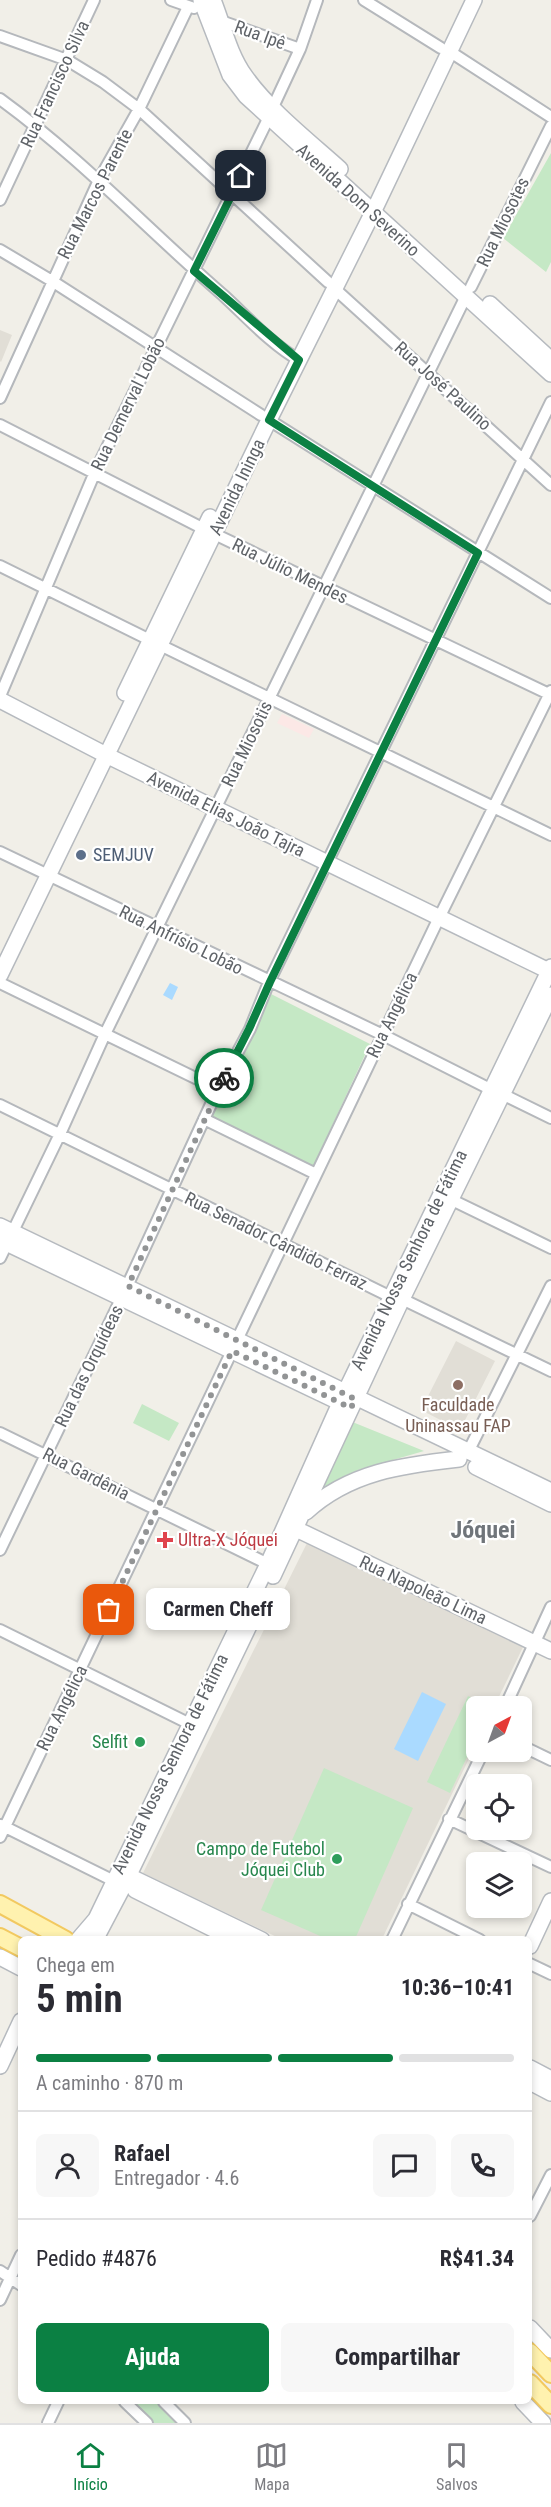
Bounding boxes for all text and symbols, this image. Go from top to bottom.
street label: Rua Ipê [232,16,289,53]
street label: Rua Francisco Silva [16,17,93,151]
street label: Rua Marcos Parente [53,125,136,262]
street label: Avenida Dom Severino [292,139,424,260]
pin [215,150,266,201]
icon: home [224,159,257,192]
street label: Rua Miosotes [472,174,533,270]
street label: Rua Demerval Lobão [86,334,169,474]
street label: Rua José Paulino [391,337,496,434]
street label: Avenida Ininga [204,435,269,538]
street label: Rua Júlio Mendes [229,533,352,608]
street label: Rua Miosotis [217,698,276,790]
street label: Avenida Elias João Tajra [144,766,308,861]
place label: SEMJUV [93,844,154,865]
marker: SEMJUV [74,848,88,862]
street label: Rua Anfrísio Lobão [116,900,247,979]
street label: Rua Angélica [362,969,421,1061]
courier [194,1048,254,1108]
icon: bike [208,1062,241,1095]
street label: Avenida Nossa Senhora de Fátima [346,1146,471,1373]
street label: Rua Senador Cândido Ferraz [182,1187,371,1294]
street label: Rua das Orquídeas [50,1301,127,1430]
marker: Faculdade Uninassau FAP [451,1378,465,1392]
place label: Faculdade Uninassau FAP [405,1394,511,1436]
street label: Rua Gardênia [39,1443,133,1504]
district label: Jóquei [451,1516,515,1544]
place label: Ultra-X Jóquei [178,1529,278,1550]
marker: Ultra-X Jóquei [156,1531,174,1549]
street label: Rua Napoleão Lima [356,1551,490,1628]
pin [83,1584,134,1635]
callout: Carmen Cheff [145,1589,289,1631]
icon: bag [92,1593,125,1626]
text: Carmen Cheff [163,1597,273,1621]
street label: Avenida Nossa Senhora de Fátima [107,1650,232,1877]
street label: Rua Angélica [32,1662,91,1754]
north arrow [466,1696,532,1762]
map controls [466,1696,532,1918]
place label: Selfit [92,1731,128,1752]
marker: Selfit [133,1735,147,1749]
button: locate [466,1774,532,1840]
place label: Campo de Futebol Jóquei Club [196,1838,325,1880]
marker: Campo de Futebol Jóquei Club [330,1852,344,1866]
button: layers [466,1852,532,1918]
text: Chega em [36,1953,115,1977]
text: 10:36–10:41 [401,1975,514,2000]
text: 5 min [36,1976,123,2022]
text: A caminho · 870 m [36,2071,183,2095]
button: person [36,2134,99,2197]
button: chat [373,2134,436,2197]
button: phone [451,2134,514,2197]
text: Rafael [114,2141,170,2166]
text: Entregador · 4.6 [114,2166,239,2190]
text: Pedido #4876 [36,2246,157,2271]
text: R$41.34 [440,2246,514,2271]
button: Ajuda [36,2323,269,2392]
button: Compartilhar [281,2323,514,2392]
tab: Início [73,2439,108,2494]
tab: Mapa [254,2439,290,2494]
tab: Salvos [436,2439,478,2494]

